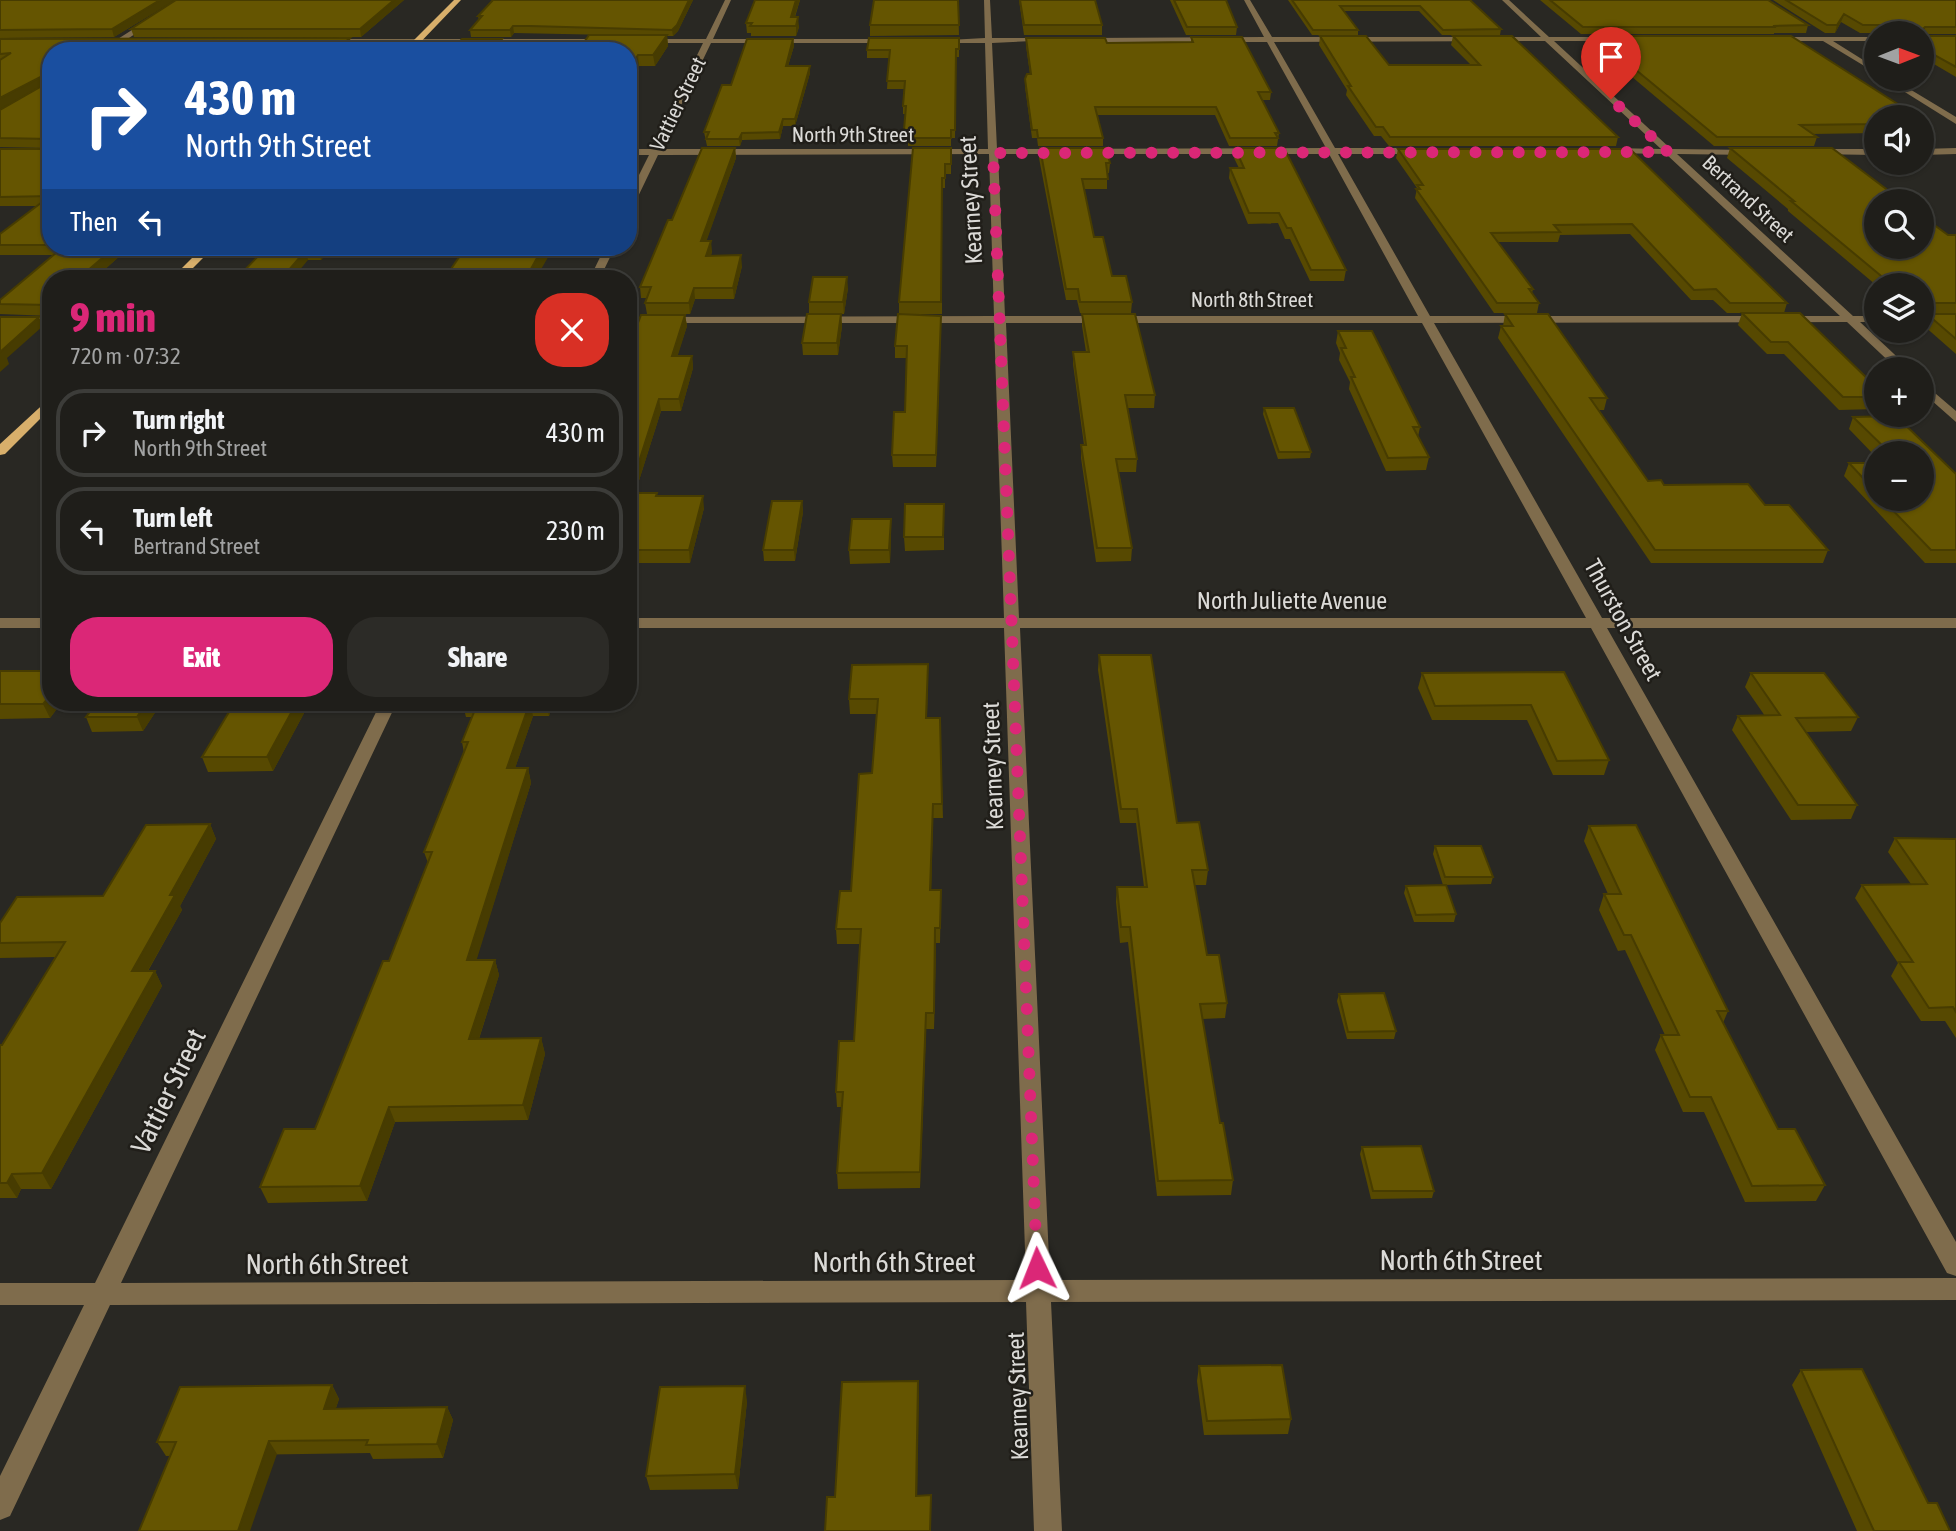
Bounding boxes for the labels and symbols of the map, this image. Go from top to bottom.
north arrow [1864,21,1934,91]
pin [1581,27,1641,99]
street label: Vattier Street [644,53,710,154]
street label: North 9th Street [792,122,914,146]
street label: Kearney Street [954,135,987,265]
street label: Bertrand Street [1698,150,1799,247]
street label: North 8th Street [1191,287,1313,311]
street label: Thurston Street [1579,554,1668,685]
street label: North Juliette Avenue [1197,587,1387,614]
street label: Kearney Street [977,701,1008,831]
street label: Vattier Street [124,1023,212,1159]
position arrow [1000,1231,1074,1305]
street label: North 6th Street [1379,1244,1543,1276]
street label: North 6th Street [812,1246,976,1278]
street label: North 6th Street [245,1248,409,1280]
street label: Kearney Street [1002,1331,1033,1461]

